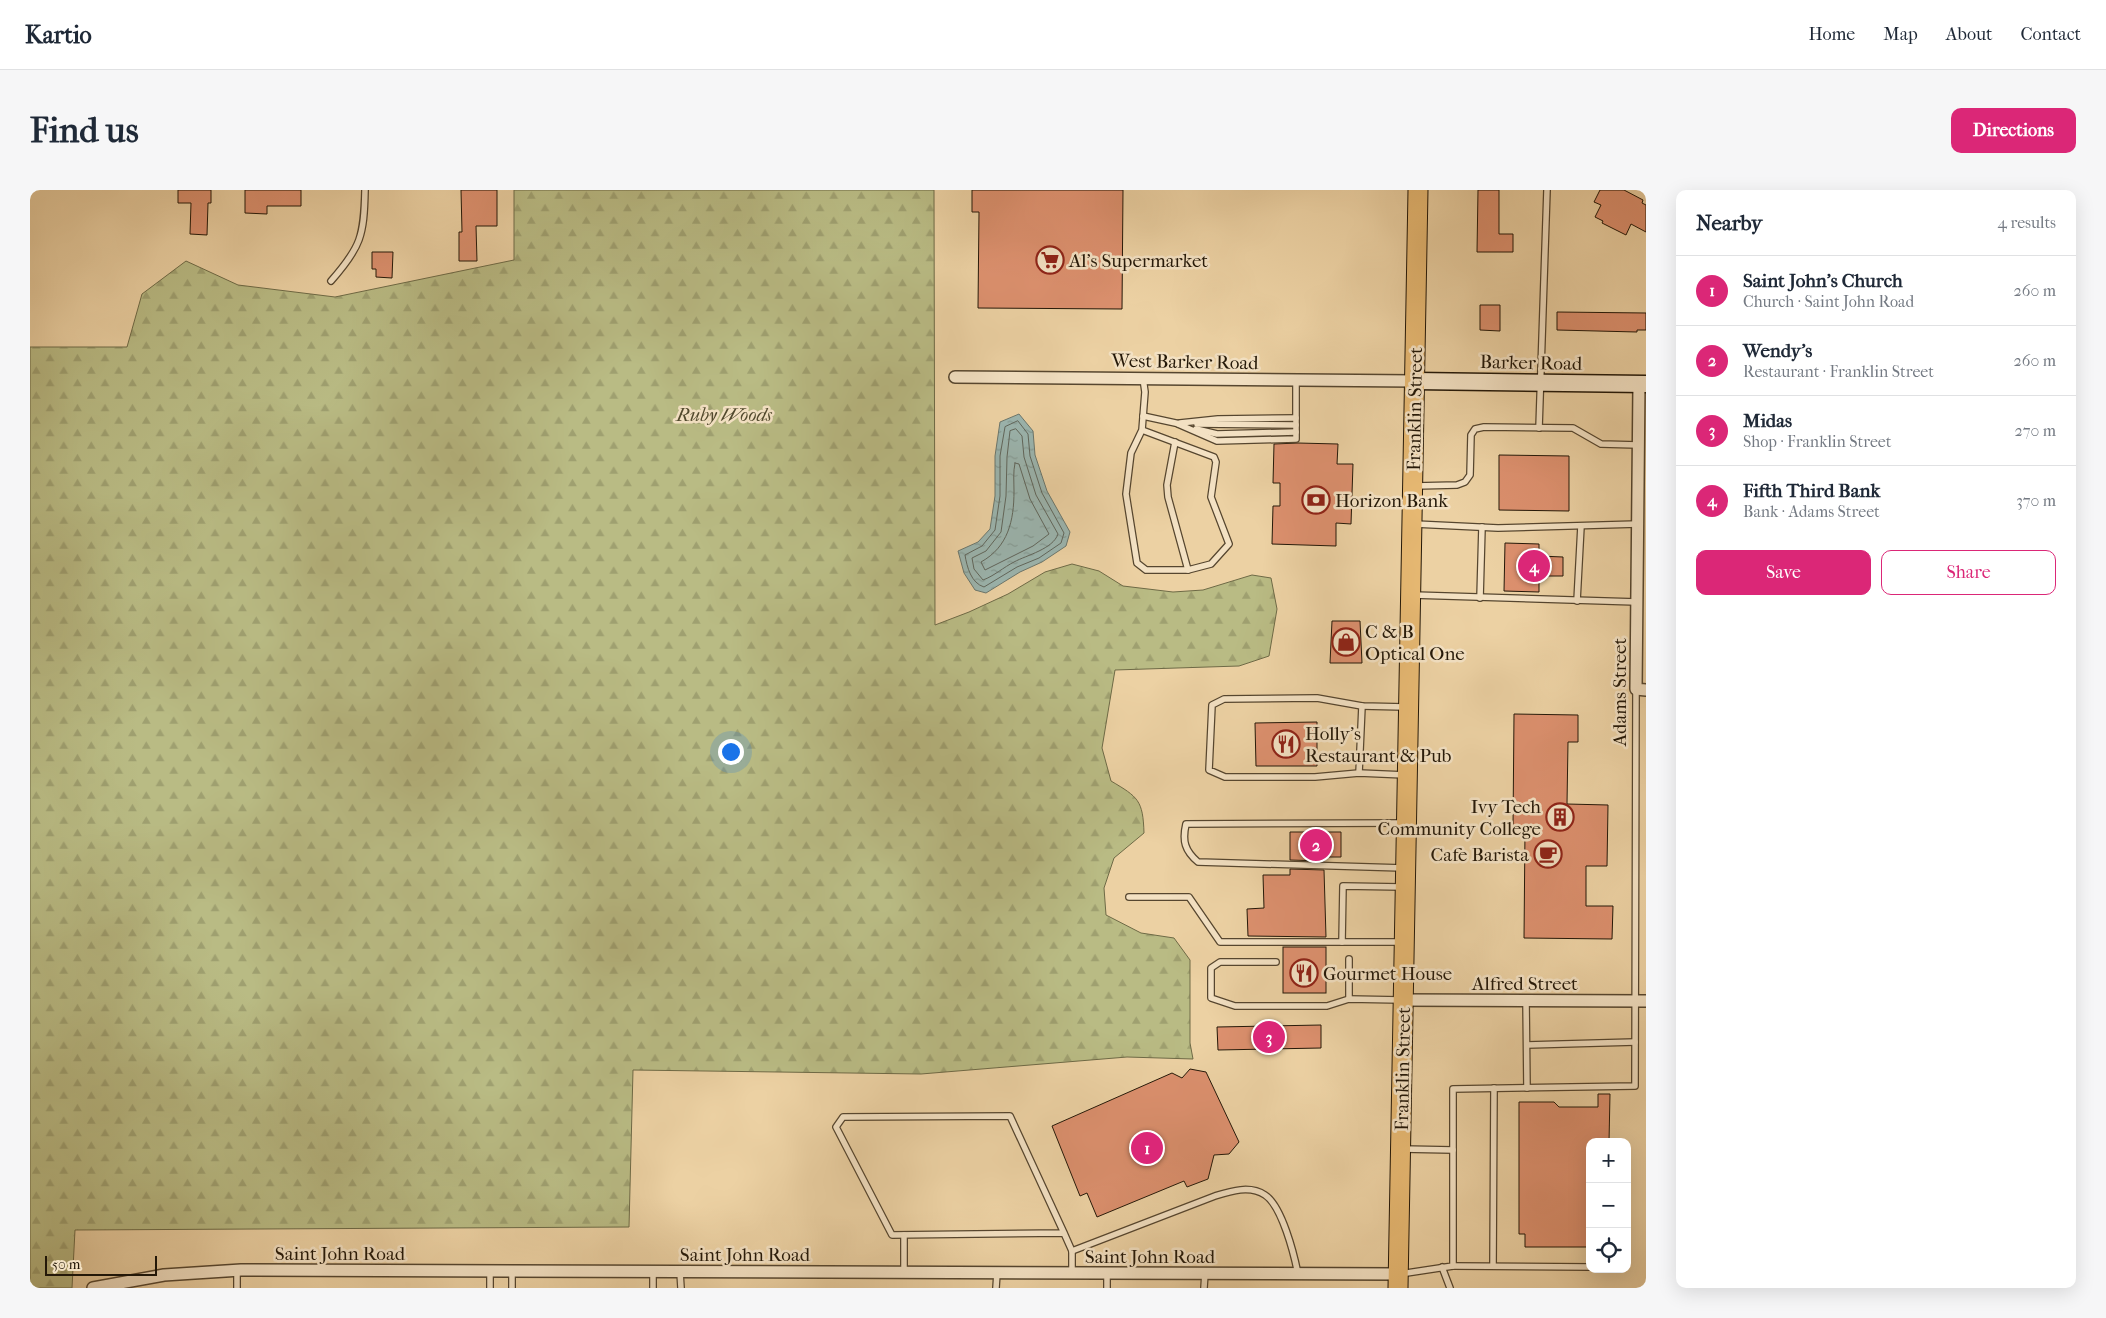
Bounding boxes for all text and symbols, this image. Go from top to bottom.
text: Kartio [25,21,92,49]
text: Home [1808,24,1855,45]
text: Map [1883,24,1918,45]
text: About [1946,24,1992,45]
text: Contact [2020,24,2081,45]
button: Directions [1951,108,2076,153]
text: Find us [30,110,139,151]
text: Nearby [1696,211,1762,235]
text: 4 results [1998,213,2056,232]
supermarket icon: Al's Supermarket [1035,245,1065,275]
place label: Al's Supermarket [1068,250,1208,272]
text: Saint John's Church [1743,270,1903,292]
text: 1 [1709,281,1715,300]
text: 260 m [2014,281,2056,300]
text: Church · Saint John Road [1743,292,1914,311]
text: Wendy's [1743,340,1812,362]
street label: Franklin Street [1403,347,1427,471]
street label: West Barker Road [1110,350,1259,374]
street label: Barker Road [1480,351,1583,375]
text: 2 [1708,351,1716,370]
text: 260 m [2014,351,2056,370]
text: Restaurant · Franklin Street [1743,362,1934,381]
park label: Ruby Woods [674,404,773,426]
text: Midas [1743,410,1792,432]
text: 3 [1709,421,1715,440]
text: 270 m [2015,421,2056,440]
text: Shop · Franklin Street [1743,432,1891,451]
text: Fifth Third Bank [1743,480,1880,502]
bank icon: Horizon Bank [1301,485,1331,515]
place label: Horizon Bank [1335,490,1448,512]
text: 4 [1707,491,1717,510]
text: 370 m [2016,491,2056,510]
text: Bank · Adams Street [1743,502,1880,521]
pin: 4 [1518,547,1550,585]
button: Save [1696,550,1871,595]
button: Share [1881,550,2056,595]
place label: C & B Optical One [1365,621,1465,665]
shop icon: C & B Optical One [1331,627,1361,657]
street label: Adams Street [1609,638,1631,747]
place label: Holly's Restaurant & Pub [1305,723,1452,767]
restaurant icon: Holly's Restaurant & Pub [1271,729,1301,759]
your location [718,739,744,765]
place label: Ivy Tech Community College [1377,796,1541,840]
building icon: Ivy Tech Community College [1545,802,1575,832]
pin: 2 [1300,826,1332,864]
cafe icon: Cafe Barista [1533,839,1563,869]
place label: Cafe Barista [1431,844,1529,866]
restaurant icon: Gourmet House [1289,958,1319,988]
place label: Gourmet House [1323,963,1452,985]
street label: Alfred Street [1471,973,1578,995]
street label: Franklin Street [1391,1007,1415,1131]
pin: 3 [1253,1018,1285,1056]
pin: 1 [1131,1129,1163,1167]
map controls [1586,1138,1631,1273]
button: + [1586,1138,1631,1183]
button: − [1586,1183,1631,1228]
button: locate [1586,1228,1631,1273]
street label: Saint John Road [275,1243,406,1265]
street label: Saint John Road [680,1244,811,1266]
street label: Saint John Road [1085,1246,1216,1268]
scale bar [45,1253,158,1276]
text: 50 m [52,1256,80,1273]

